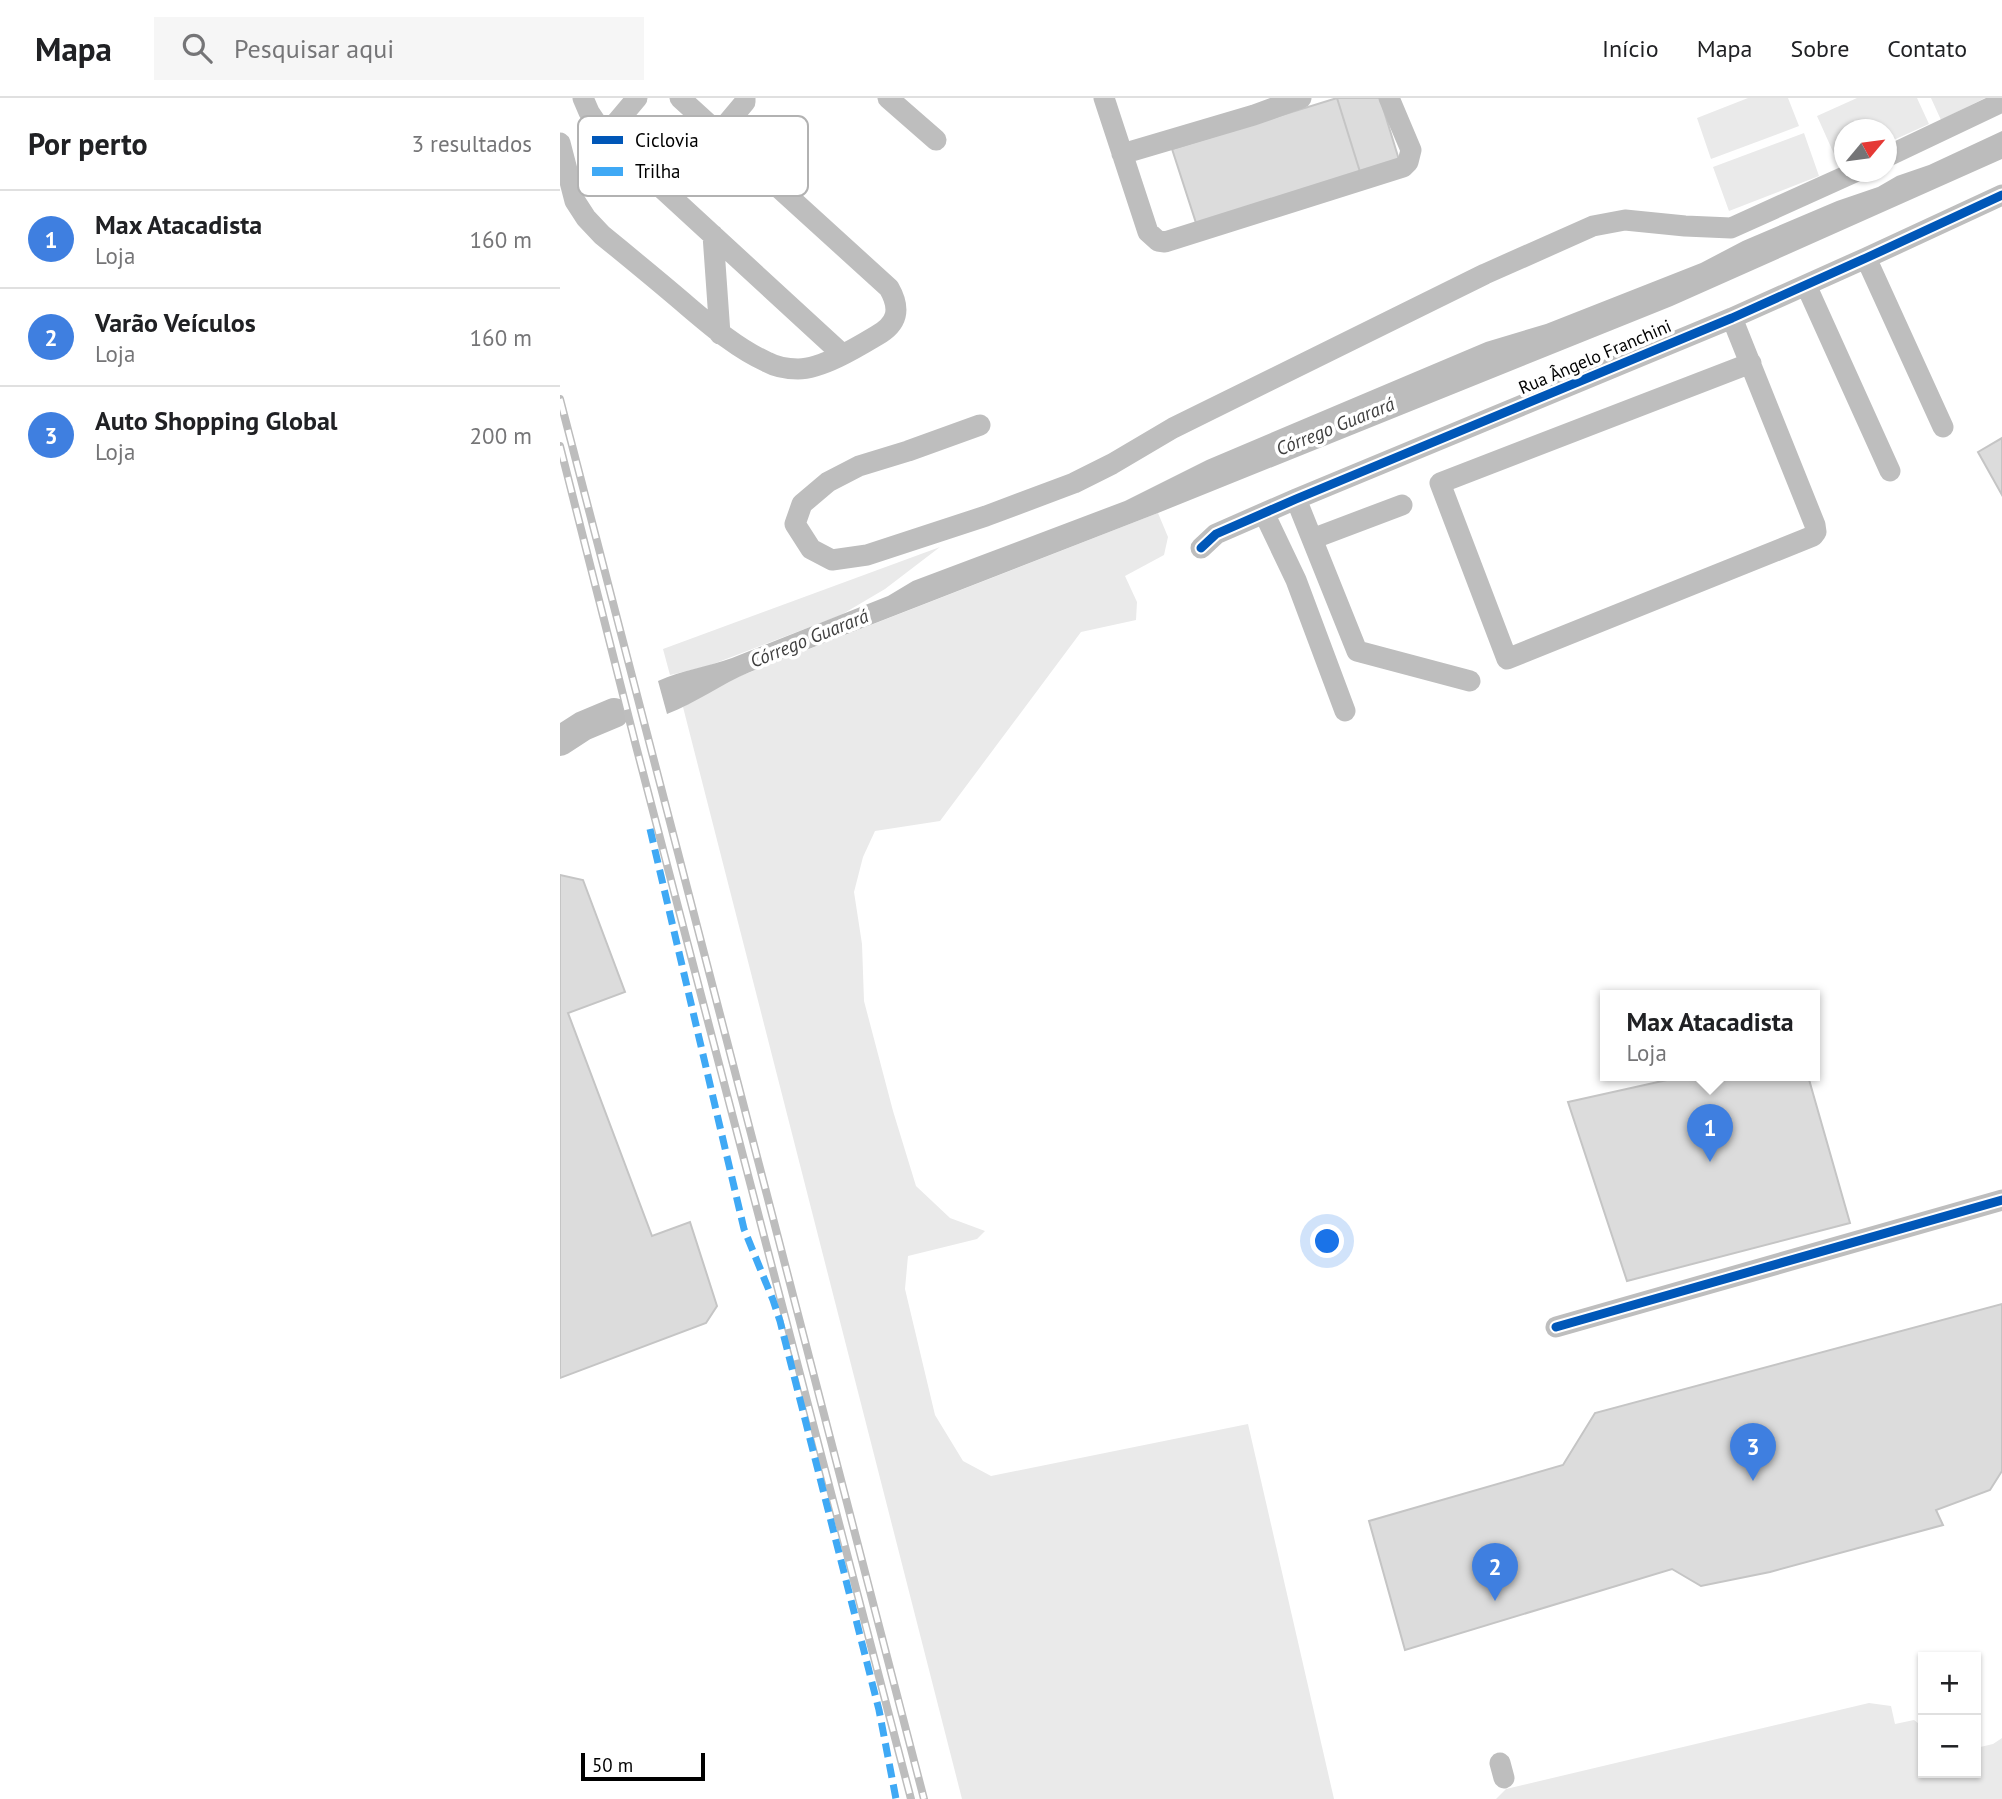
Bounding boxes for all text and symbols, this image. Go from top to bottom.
search box [154,17,644,80]
text: Mapa [35,27,112,70]
icon: search [178,29,216,67]
text: Pesquisar aqui [234,32,394,65]
text: Início [1602,33,1659,64]
text: Mapa [1697,33,1752,64]
text: Sobre [1790,33,1849,64]
text: Contato [1887,33,1967,64]
legend [578,116,808,196]
north arrow [1834,119,1897,182]
text: Por perto [28,124,148,163]
text: Ciclovia [635,128,699,152]
text: 3 resultados [411,129,532,158]
text: Trilha [635,159,680,183]
text: Max Atacadista [95,208,262,241]
text: 1 [44,225,58,254]
text: 160 m [470,225,532,254]
text: Loja [95,241,135,270]
text: Varão Veículos [95,306,256,339]
street label: Rua Ângelo Franchini [1515,314,1675,399]
text: 2 [44,323,58,352]
text: 160 m [470,323,532,352]
text: Loja [95,339,135,368]
water label: Córrego Guarará [1272,391,1398,461]
text: Auto Shopping Global [95,404,337,437]
text: 3 [44,421,58,450]
text: 200 m [470,421,532,450]
text: Loja [95,437,135,466]
water label: Córrego Guarará [746,603,872,673]
popup [1600,990,1820,1081]
text: Max Atacadista [1626,1005,1794,1038]
text: Loja [1626,1038,1667,1067]
pin: 1 [1687,1104,1733,1162]
your location [1310,1224,1344,1258]
pin: 3 [1730,1423,1776,1481]
pin: 2 [1472,1543,1518,1601]
map controls [1918,1652,1981,1778]
button: + [1918,1652,1981,1715]
button: − [1918,1715,1981,1778]
scale bar [581,1750,705,1782]
text: 50 m [592,1753,633,1777]

